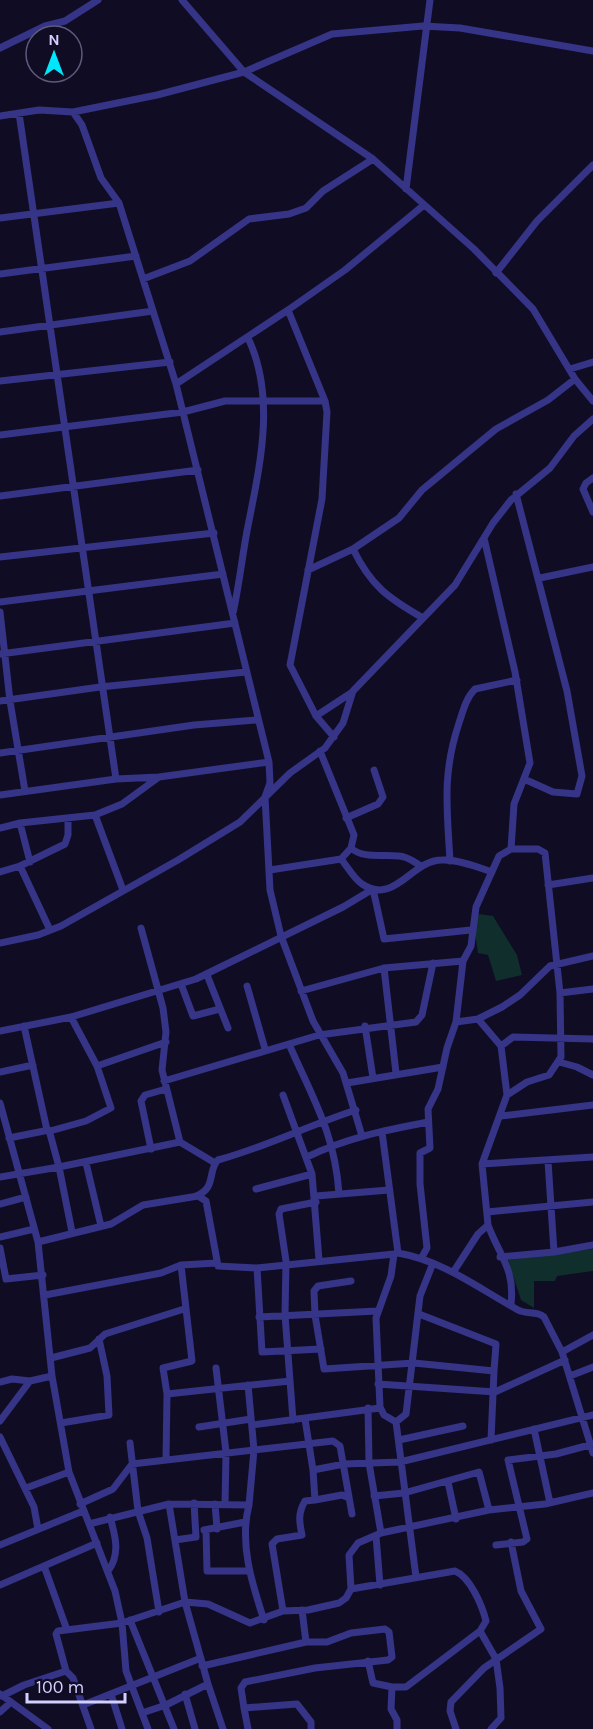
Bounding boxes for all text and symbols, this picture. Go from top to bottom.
north arrow [24,24,84,84]
text: N [48,30,60,49]
scale bar [27,1666,124,1704]
text: 100 m [36,1676,84,1698]

